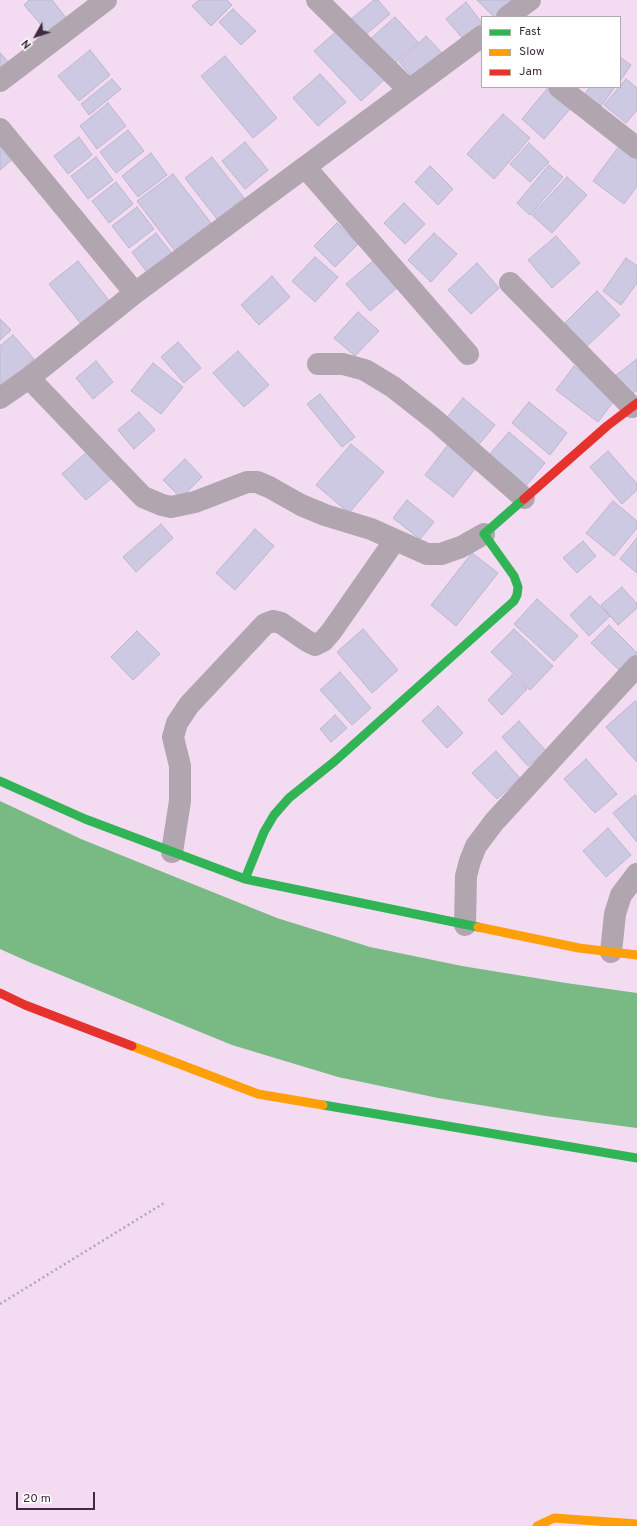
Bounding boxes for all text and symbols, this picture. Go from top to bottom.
north arrow [16,16,56,56]
legend [481,16,621,88]
text: Fast [519,24,541,40]
text: N [19,36,35,51]
text: Slow [519,44,545,60]
text: Jam [519,64,542,80]
scale bar [18,1484,97,1510]
text: 20 m [23,1491,51,1507]

